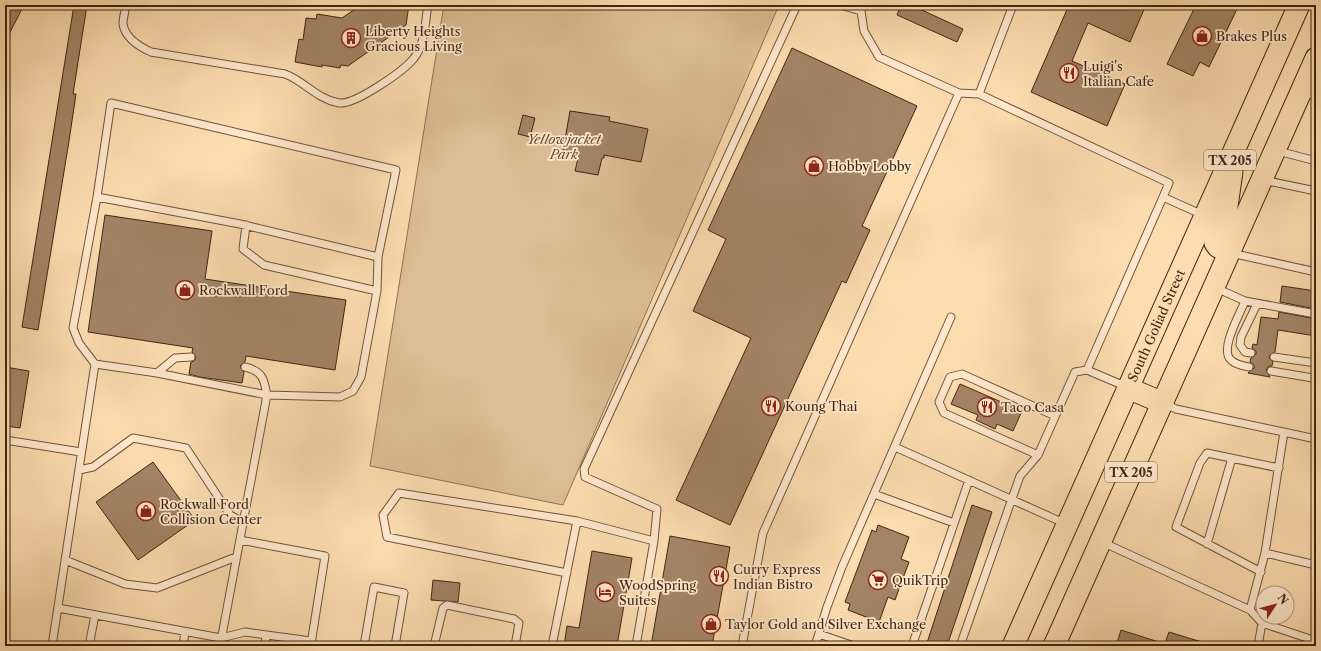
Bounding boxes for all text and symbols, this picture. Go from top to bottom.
place label: Liberty Heights Gracious Living [365,23,462,54]
shop icon: Brakes Plus [1191,25,1213,47]
building icon: Liberty Heights Gracious Living [340,27,362,49]
place label: Brakes Plus [1216,28,1287,44]
place label: Luigi's Italian Cafe [1083,58,1154,89]
restaurant icon: Luigi's Italian Cafe [1058,62,1080,84]
park label: Yellowjacket Park [527,131,602,162]
road number: TX 205 [1204,150,1256,170]
shop icon: Hobby Lobby [803,155,825,177]
place label: Hobby Lobby [828,158,912,174]
street label: South Goliad Street [1124,266,1188,384]
shop icon: Rockwall Ford [174,279,196,301]
place label: Rockwall Ford [199,282,288,298]
restaurant icon: Koung Thai [760,395,782,417]
restaurant icon: Taco Casa [976,396,998,418]
place label: Koung Thai [785,398,857,414]
place label: Taco Casa [1001,399,1064,415]
road number: TX 205 [1105,462,1157,482]
place label: Rockwall Ford Collision Center [160,496,262,527]
shop icon: Rockwall Ford Collision Center [135,500,157,522]
place label: Curry Express Indian Bistro [733,561,821,592]
restaurant icon: Curry Express Indian Bistro [708,565,730,587]
supermarket icon: QuikTrip [867,569,889,591]
place label: QuikTrip [892,572,948,588]
place label: WoodSpring Suites [618,577,696,608]
hotel icon: WoodSpring Suites [594,581,616,603]
north arrow [1255,585,1295,625]
text: N [1275,591,1292,607]
shop icon: Taylor Gold and Silver Exchange [700,613,722,635]
place label: Taylor Gold and Silver Exchange [725,616,926,632]

